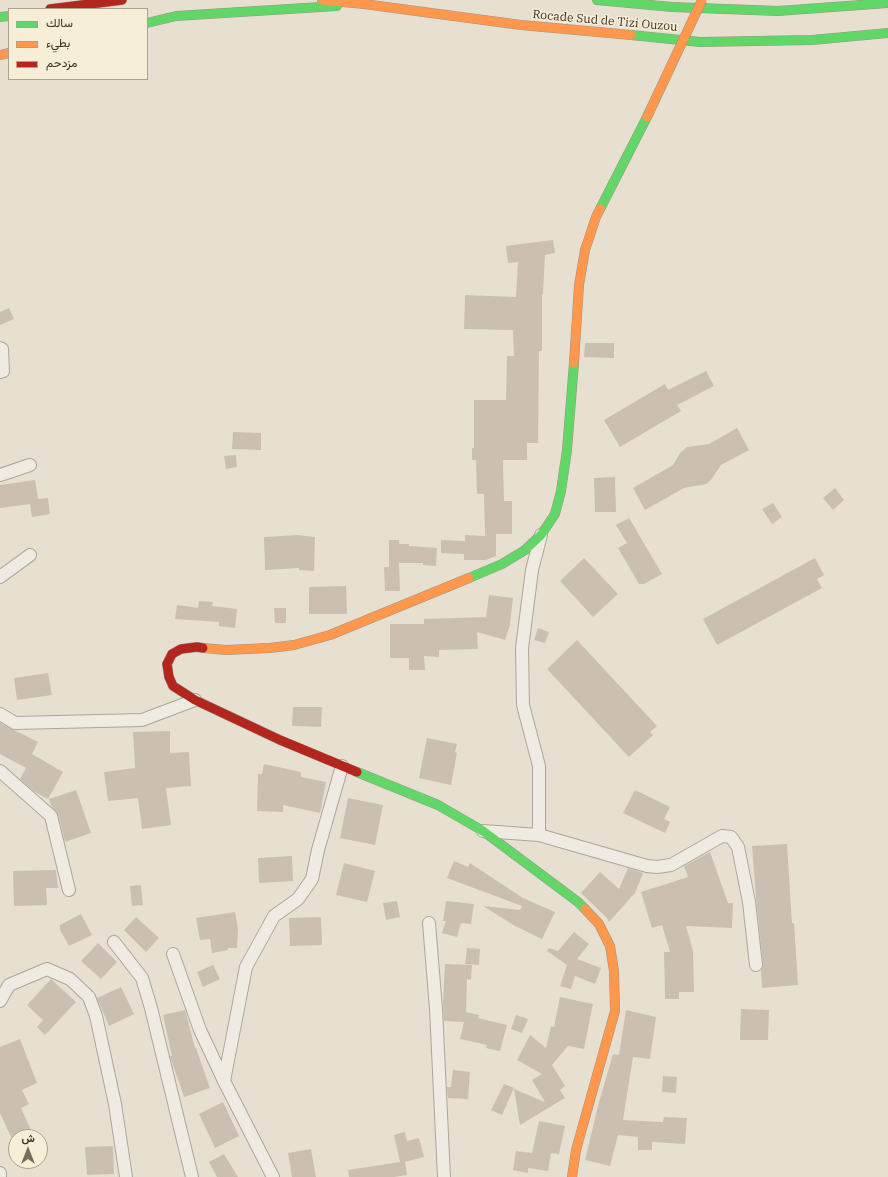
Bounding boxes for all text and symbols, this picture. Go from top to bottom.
street label: Rocade Sud de Tizi Ouzou [532,7,678,35]
legend [8,8,148,80]
text: سالك [46,15,73,30]
text: بطيء [46,35,70,50]
text: مزدحم [46,55,77,70]
north arrow [8,1129,48,1169]
text: ش [21,1131,35,1145]

